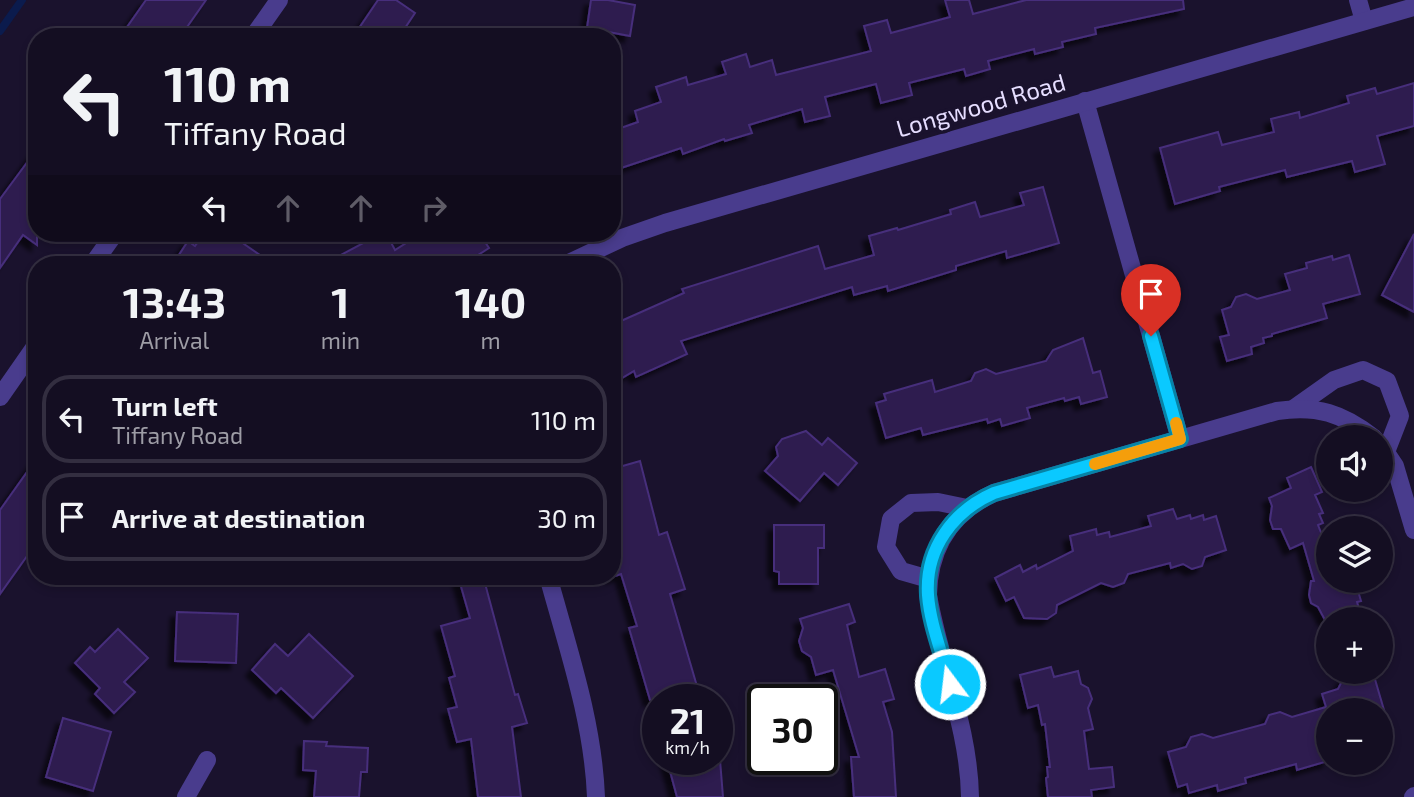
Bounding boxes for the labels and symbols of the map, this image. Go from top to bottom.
street label: Longwood Road [893,67,1069,143]
pin [1121,264,1181,336]
position arrow [913,647,987,721]
speed limit sign: 30 [747,684,838,775]

